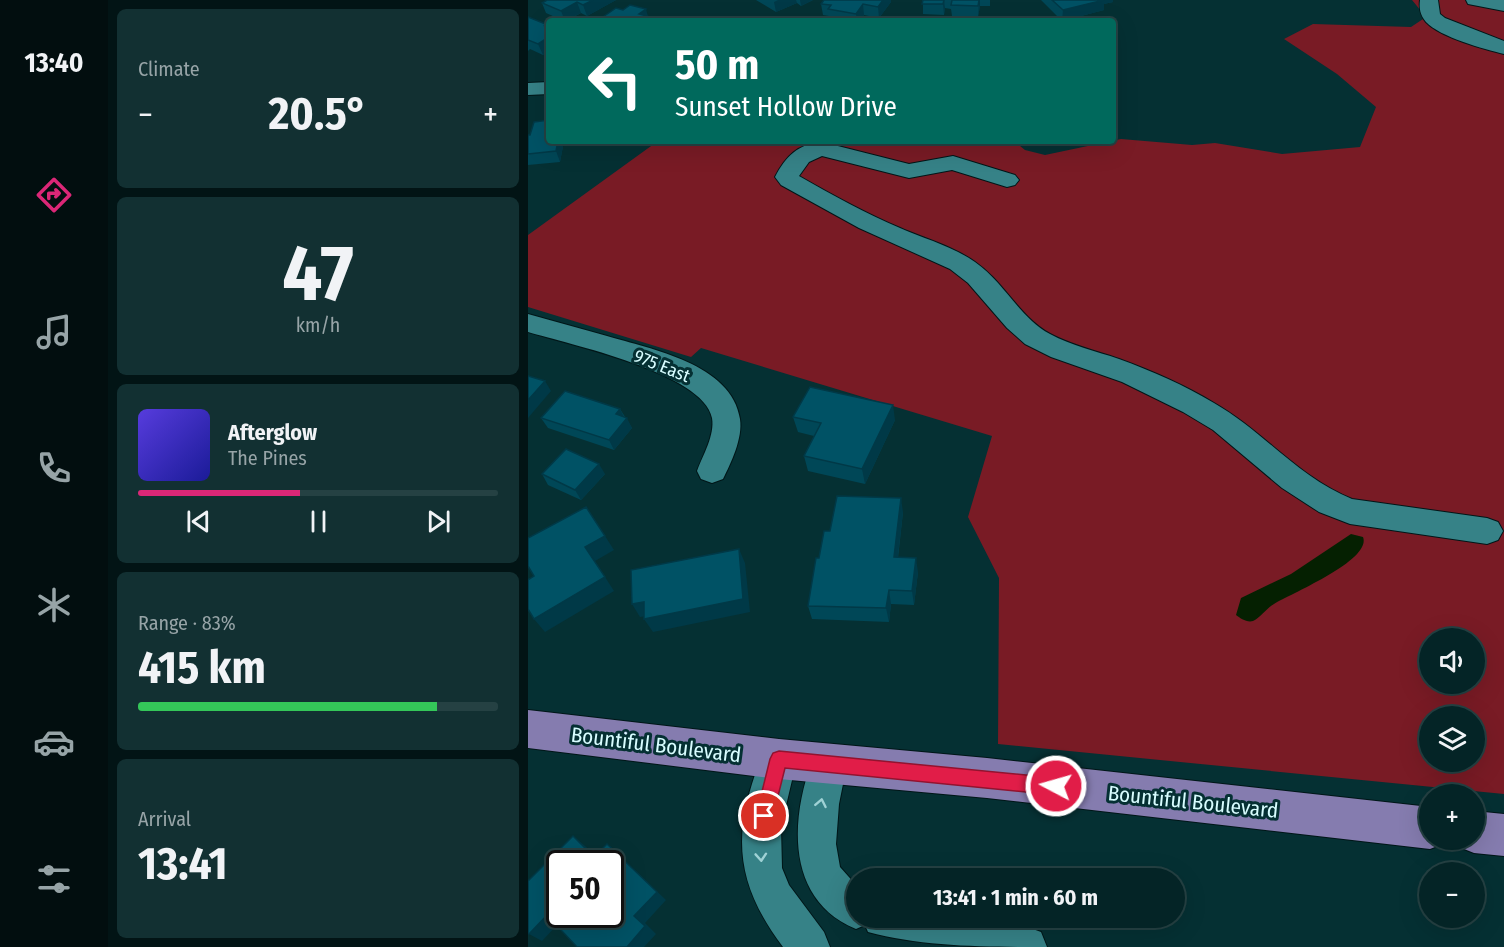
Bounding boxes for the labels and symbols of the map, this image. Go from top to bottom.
street label: 975 East [631,345,693,387]
street label: Bountiful Boulevard [569,722,743,768]
position arrow [1024,754,1088,818]
street label: Bountiful Boulevard [1107,780,1279,824]
pin [738,790,789,841]
one-way arrow [814,798,827,808]
speed limit sign: 50 [546,850,624,928]
one-way arrow [754,853,767,862]

